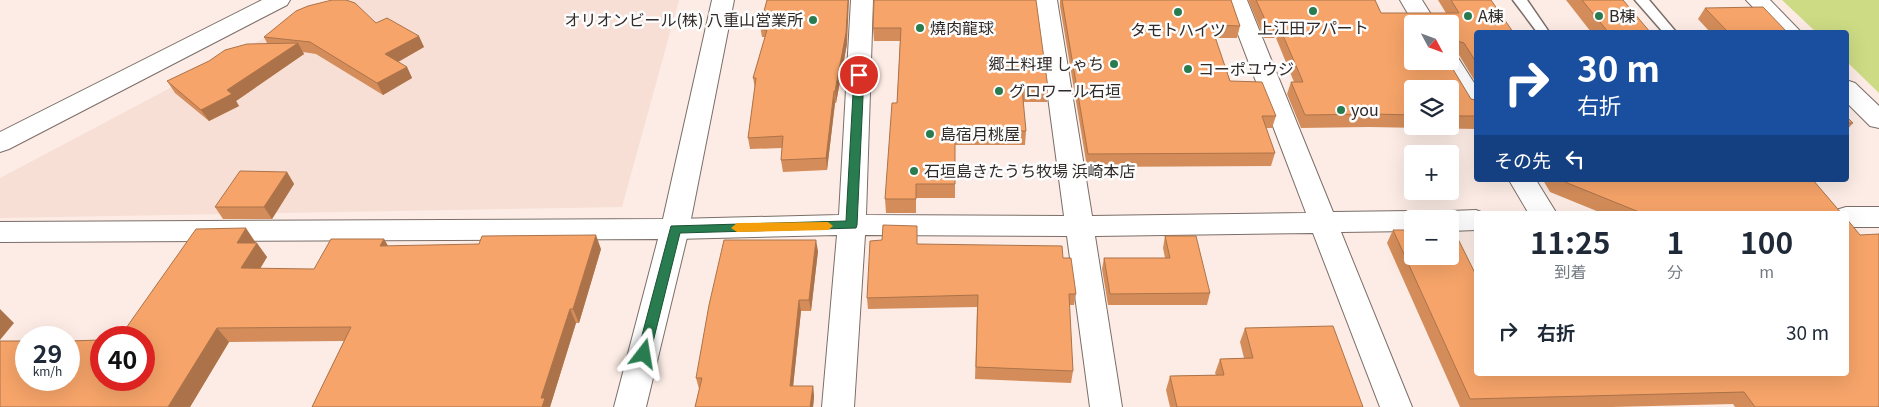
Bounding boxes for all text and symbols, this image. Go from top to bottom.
place label: A棟 [1478,3,1504,27]
place label: B棟 [1609,3,1636,27]
marker: 上江田アパート [1307,5,1319,17]
marker: タモトハイツ [1172,6,1184,18]
place label: オリオンビール(株) 八重山営業所 [565,7,803,31]
marker: A棟 [1462,10,1474,22]
marker: B棟 [1593,10,1605,22]
marker: オリオンビール(株) 八重山営業所 [807,14,819,26]
place label: 燒肉龍球 [930,15,994,39]
place label: 上江田アパート [1257,15,1369,39]
north arrow [1404,15,1459,70]
map controls [1404,15,1459,265]
place label: タモトハイツ [1130,17,1226,41]
marker: 燒肉龍球 [914,22,926,34]
text: 30 m [1577,41,1660,92]
icon: right [1494,50,1559,115]
place label: 郷土料理 しゃち [988,51,1104,75]
pin [838,54,880,96]
place label: コーポユウジ [1198,56,1294,80]
marker: 郷土料理 しゃち [1108,58,1120,70]
icon: arrive [845,61,873,89]
marker: コーポユウジ [1182,63,1194,75]
place label: グロワール石垣 [1009,78,1121,102]
button: layers [1404,80,1459,135]
marker: グロワール石垣 [993,85,1005,97]
text: 右折 [1577,88,1621,120]
place label: you [1351,97,1379,121]
marker: you [1335,104,1347,116]
place label: 島宿月桃屋 [940,121,1020,145]
marker: 島宿月桃屋 [924,128,936,140]
button: + [1404,145,1459,200]
icon: left [1561,145,1589,173]
text: その先 [1494,146,1551,173]
place label: 石垣島きたうち牧場 浜崎本店 [924,158,1136,182]
marker: 石垣島きたうち牧場 浜崎本店 [908,165,920,177]
button: − [1404,210,1459,265]
text: 11:25 [1530,219,1610,263]
text: 1 [1666,219,1684,263]
text: 100 [1740,219,1793,263]
text: 到着 [1554,259,1586,283]
text: 分 [1667,259,1683,283]
text: m [1759,259,1774,283]
icon: right [1494,317,1522,345]
text: 右折 [1537,318,1575,345]
text: 30 m [1786,318,1829,345]
speed limit sign: 40 [90,326,155,391]
position arrow [617,327,669,379]
text: 29 [33,334,62,370]
text: km/h [33,362,62,379]

